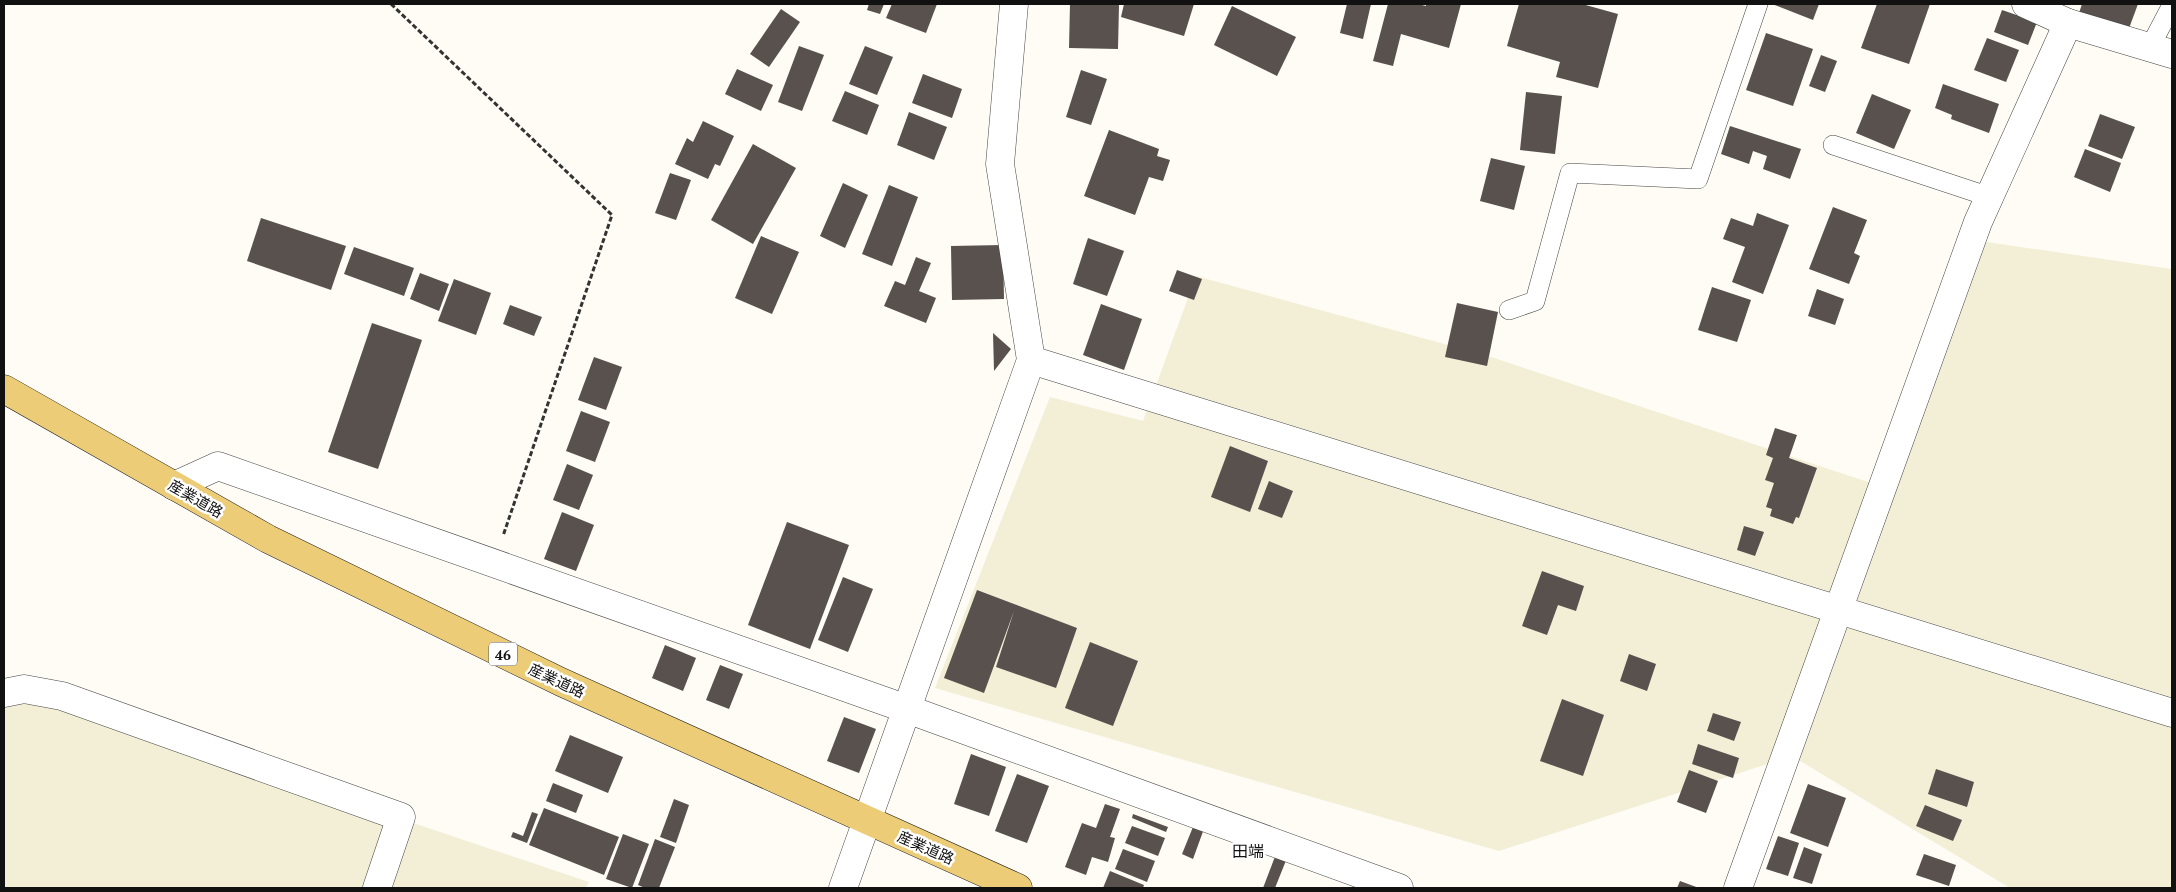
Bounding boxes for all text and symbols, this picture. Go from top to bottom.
street label: 産業道路 [165,474,227,522]
road number: 46 [489,642,517,666]
street label: 産業道路 [526,658,588,702]
street label: 産業道路 [895,826,957,868]
district label: 田端 [1232,840,1264,862]

